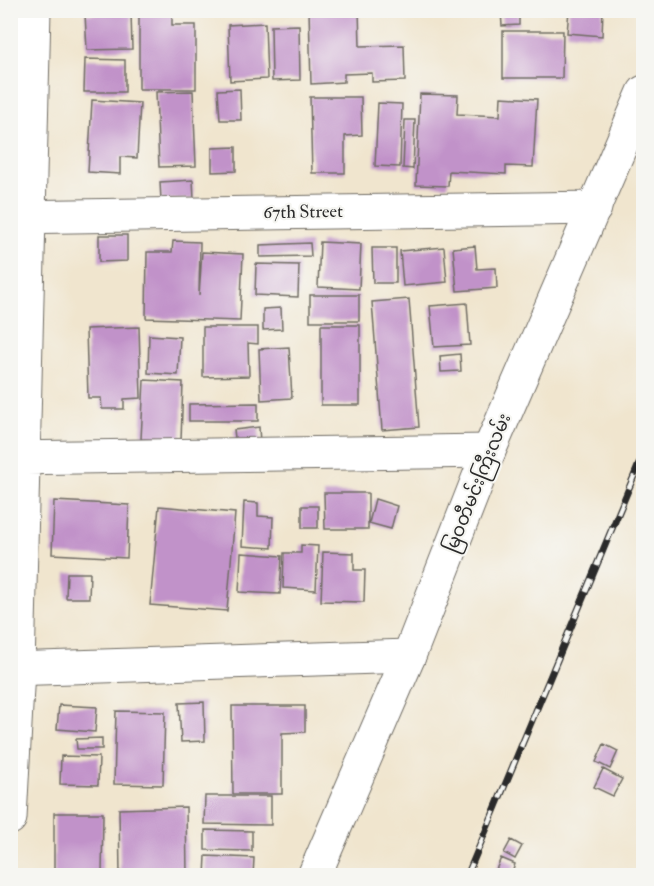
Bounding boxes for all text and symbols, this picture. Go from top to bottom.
street label: 67th Street [263,200,343,224]
street label: မြဝတီမင်းကြီးလမ်း [437,409,519,557]

